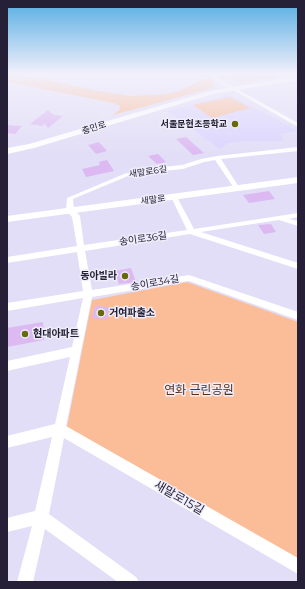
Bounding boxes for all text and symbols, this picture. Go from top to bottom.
street label: 충민로 [81,119,107,137]
place label: 서울문현초등학교 [161,119,227,129]
marker: 서울문현초등학교 [230,119,240,129]
street label: 새말로6길 [128,164,168,180]
street label: 새말로 [140,193,166,207]
street label: 송이로36길 [118,230,168,248]
place label: 동아빌라 [80,270,117,282]
marker: 동아빌라 [120,271,130,281]
street label: 송이로34길 [130,273,180,293]
place label: 거여파출소 [109,307,155,319]
marker: 거여파출소 [96,308,106,318]
place label: 현대아파트 [33,328,79,340]
marker: 현대아파트 [20,329,30,339]
park label: 연화 근린공원 [164,383,234,397]
street label: 새말로15길 [151,478,207,518]

